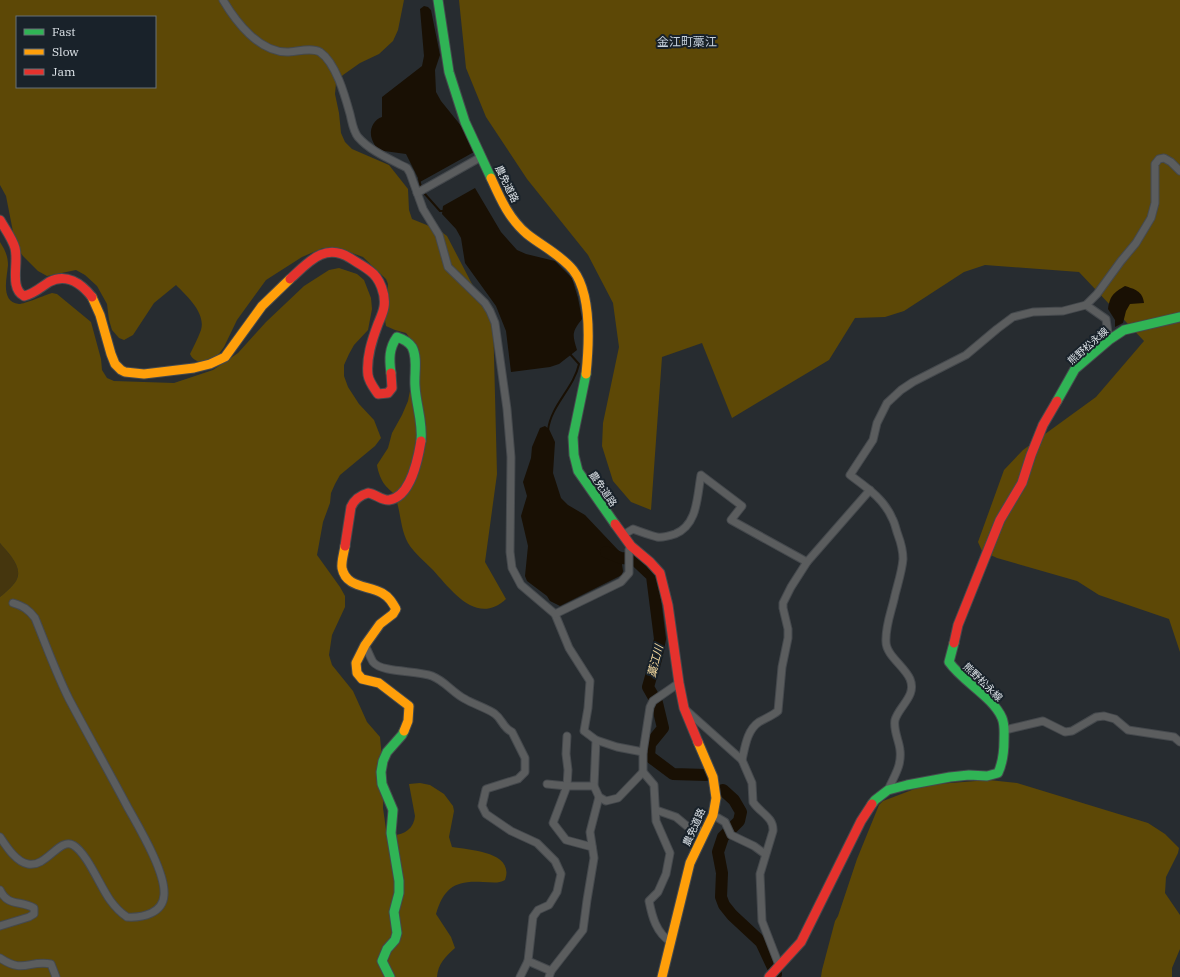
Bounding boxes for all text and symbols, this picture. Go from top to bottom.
legend [16,16,156,88]
text: Fast [52,24,76,39]
district label: 金江町藁江 [657,34,717,49]
text: Slow [52,44,79,59]
text: Jam [52,64,76,79]
street label: 農免道路 [492,163,522,205]
street label: 熊野松永線 [1065,325,1111,367]
street label: 農免道路 [586,469,620,509]
water label: 藁江川 [644,642,666,679]
street label: 熊野松永線 [961,660,1005,704]
street label: 農免道路 [680,806,708,848]

